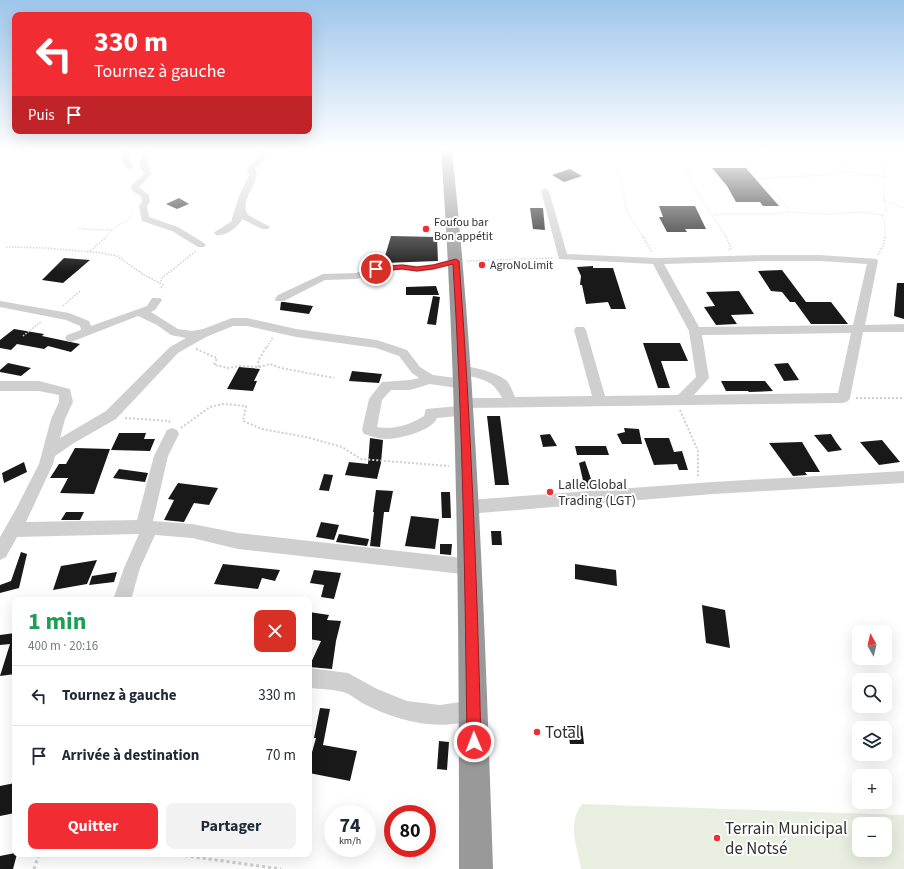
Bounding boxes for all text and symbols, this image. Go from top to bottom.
text: 330 m [94,22,168,62]
icon: left [28,28,80,80]
text: Tournez à gauche [94,59,226,84]
icon: arrive [63,104,85,126]
text: Puis [28,105,55,126]
place label: Foufou bar Bon appétit [434,214,493,245]
marker: Foufou bar Bon appétit [421,224,431,234]
pin [359,252,393,286]
place label: AgroNoLimit [490,257,553,274]
icon: arrive [365,258,387,280]
marker: AgroNoLimit [477,260,487,270]
place label: Lalle Global Trading (LGT) [558,475,636,511]
marker: Lalle Global Trading (LGT) [545,487,555,497]
text: 1 min [28,604,86,639]
button: close [254,610,296,652]
north arrow [852,625,892,665]
map controls [852,625,892,857]
text: 400 m · 20:16 [28,637,98,655]
button: search [852,673,892,713]
icon: left [28,685,50,707]
text: Tournez à gauche [62,685,177,706]
text: 330 m [258,685,296,706]
position arrow [453,721,495,763]
place label: Total [545,721,580,745]
button: layers [852,721,892,761]
marker: Total [532,727,542,737]
icon: arrive [28,745,50,767]
text: Arrivée à destination [62,745,199,766]
text: 70 m [266,745,296,766]
button: + [852,769,892,809]
button: Quitter [28,803,158,849]
button: Partager [166,803,296,849]
speed limit sign: 80 [384,805,436,857]
text: 74 [339,812,361,840]
place label: Terrain Municipal de Notsé [725,817,847,861]
button: − [852,817,892,857]
marker: Terrain Municipal de Notsé [712,833,722,843]
text: km/h [339,834,361,848]

